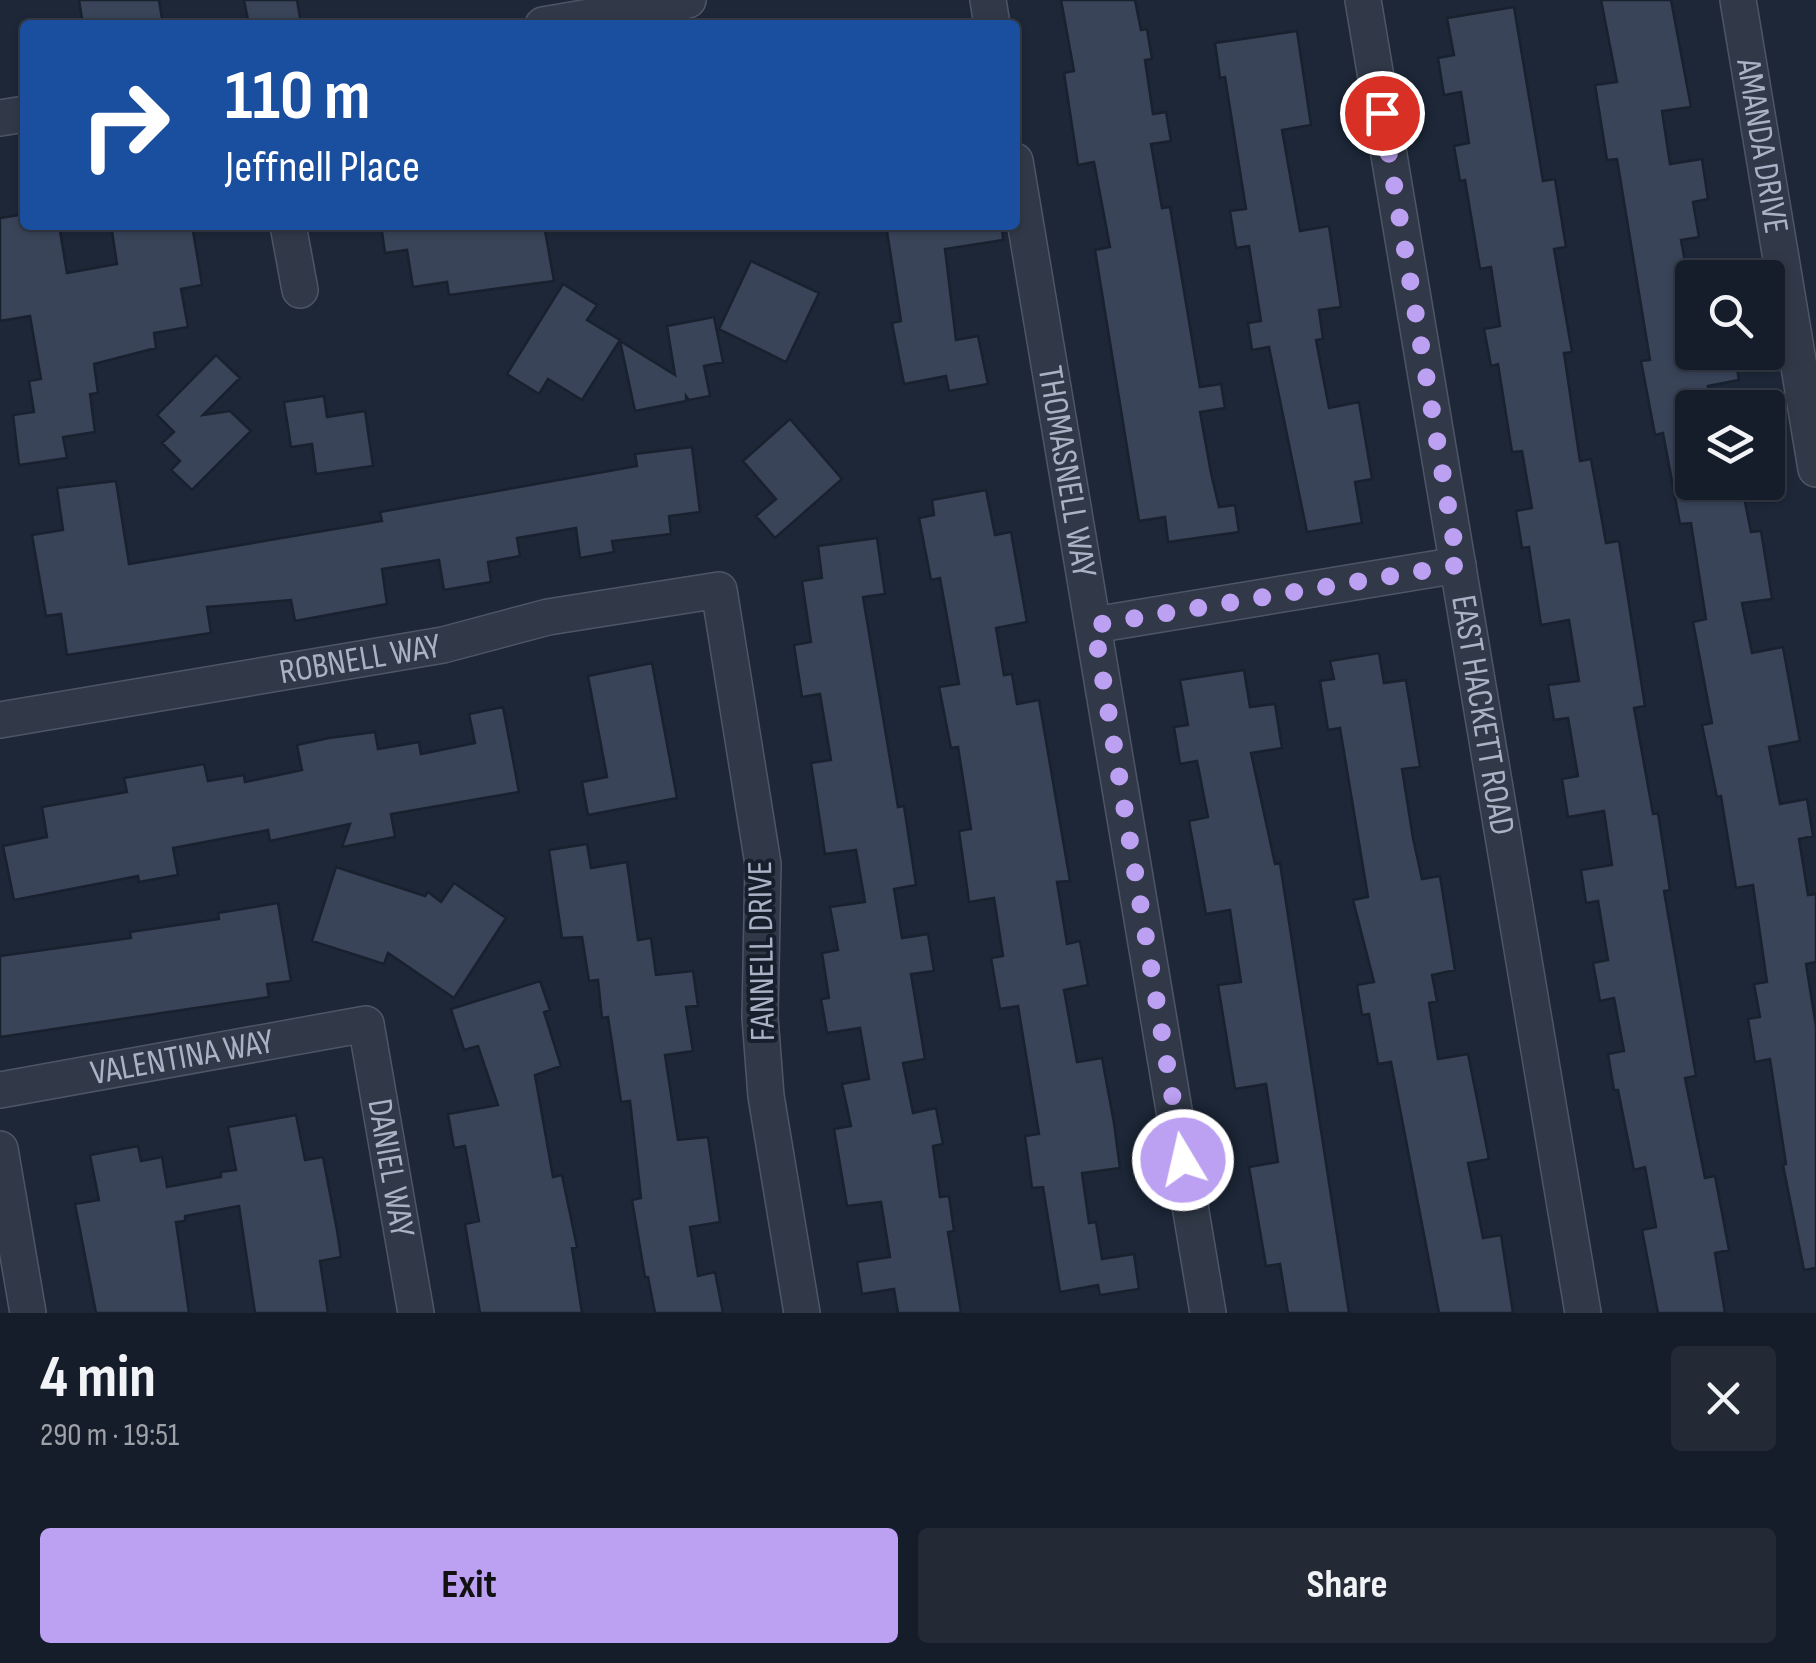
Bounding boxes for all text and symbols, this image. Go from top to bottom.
street label: AMANDA DRIVE [1726,54,1798,237]
text: 110 m [225,55,371,139]
icon: right [60,60,190,190]
pin [1340,71,1425,156]
icon: arrive [1355,86,1410,141]
text: Jeffnell Place [225,140,420,195]
map controls [1675,260,1785,500]
button: search [1675,260,1785,370]
street label: THOMASNELL WAY [1028,363,1106,581]
button: layers [1675,390,1785,500]
street label: EAST HACKETT ROAD [1442,592,1524,838]
street label: ROBNELL WAY [276,624,444,694]
street label: FANNELL DRIVE [739,861,785,1041]
street label: VALENTINA WAY [87,1020,277,1095]
street label: DANIEL WAY [358,1095,424,1241]
position arrow [1131,1108,1235,1212]
text: 4 min [40,1342,156,1414]
button: close [1671,1346,1776,1451]
text: 290 m · 19:51 [40,1416,179,1455]
button: Exit [40,1528,898,1643]
button: Share [918,1528,1776,1643]

